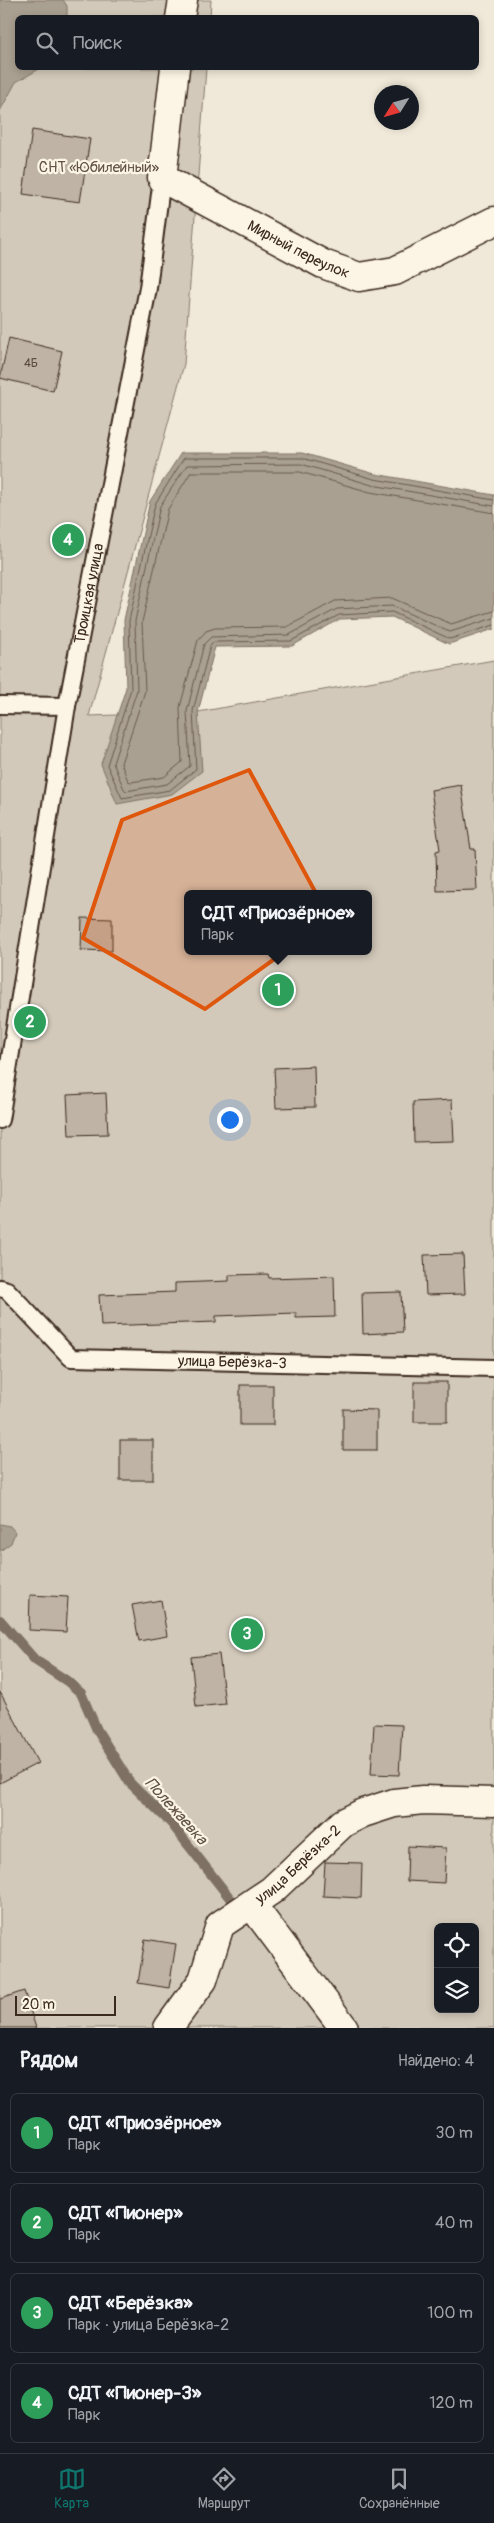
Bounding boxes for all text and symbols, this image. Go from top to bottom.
search box [15,15,479,70]
icon: search [33,29,61,57]
text: Поиск [73,31,123,55]
north arrow [374,85,419,130]
park label: СНТ «Юбилейный» [39,158,160,177]
street label: Мирный переулок [244,216,352,282]
house number: 4Б [24,356,38,371]
pin: 4 [52,521,84,559]
street label: Троицкая улица [70,542,108,645]
popup [184,890,372,955]
text: СДТ «Приозёрное» [201,901,355,925]
text: Парк [201,925,234,945]
pin: 1 [262,971,294,1009]
pin: 2 [14,1003,46,1041]
your location [217,1107,243,1133]
street label: улица Берёзка-3 [177,1351,287,1373]
pin: 3 [231,1615,263,1653]
water label: Полежаевка [141,1773,212,1850]
street label: улица Берёзка-2 [251,1821,345,1909]
map controls [434,1923,479,2013]
button: locate [434,1923,479,1968]
button: layers [434,1968,479,2013]
scale bar [15,1993,116,2016]
text: 20 m [22,1996,55,2013]
text: Рядом [20,2047,78,2074]
text: Найдено: 4 [398,2051,474,2071]
text: СДТ «Приозёрное» [68,2111,221,2135]
text: 1 [34,2123,40,2143]
text: 30 m [435,2123,473,2143]
text: Парк [68,2135,101,2155]
text: СДТ «Пионер» [68,2201,183,2225]
text: 2 [33,2213,41,2233]
text: 40 m [435,2213,473,2233]
text: Парк [68,2225,101,2245]
text: СДТ «Берёзка» [68,2291,193,2315]
text: 3 [33,2303,41,2323]
text: 100 m [427,2303,473,2323]
text: Парк · улица Берёзка-2 [68,2315,229,2335]
text: СДТ «Пионер-3» [68,2381,201,2405]
text: 4 [32,2393,42,2413]
text: 120 m [429,2393,473,2413]
text: Парк [68,2405,101,2425]
tab: Карта [54,2465,89,2512]
tab: Маршрут [198,2465,250,2512]
tab: Сохранённые [359,2465,440,2512]

